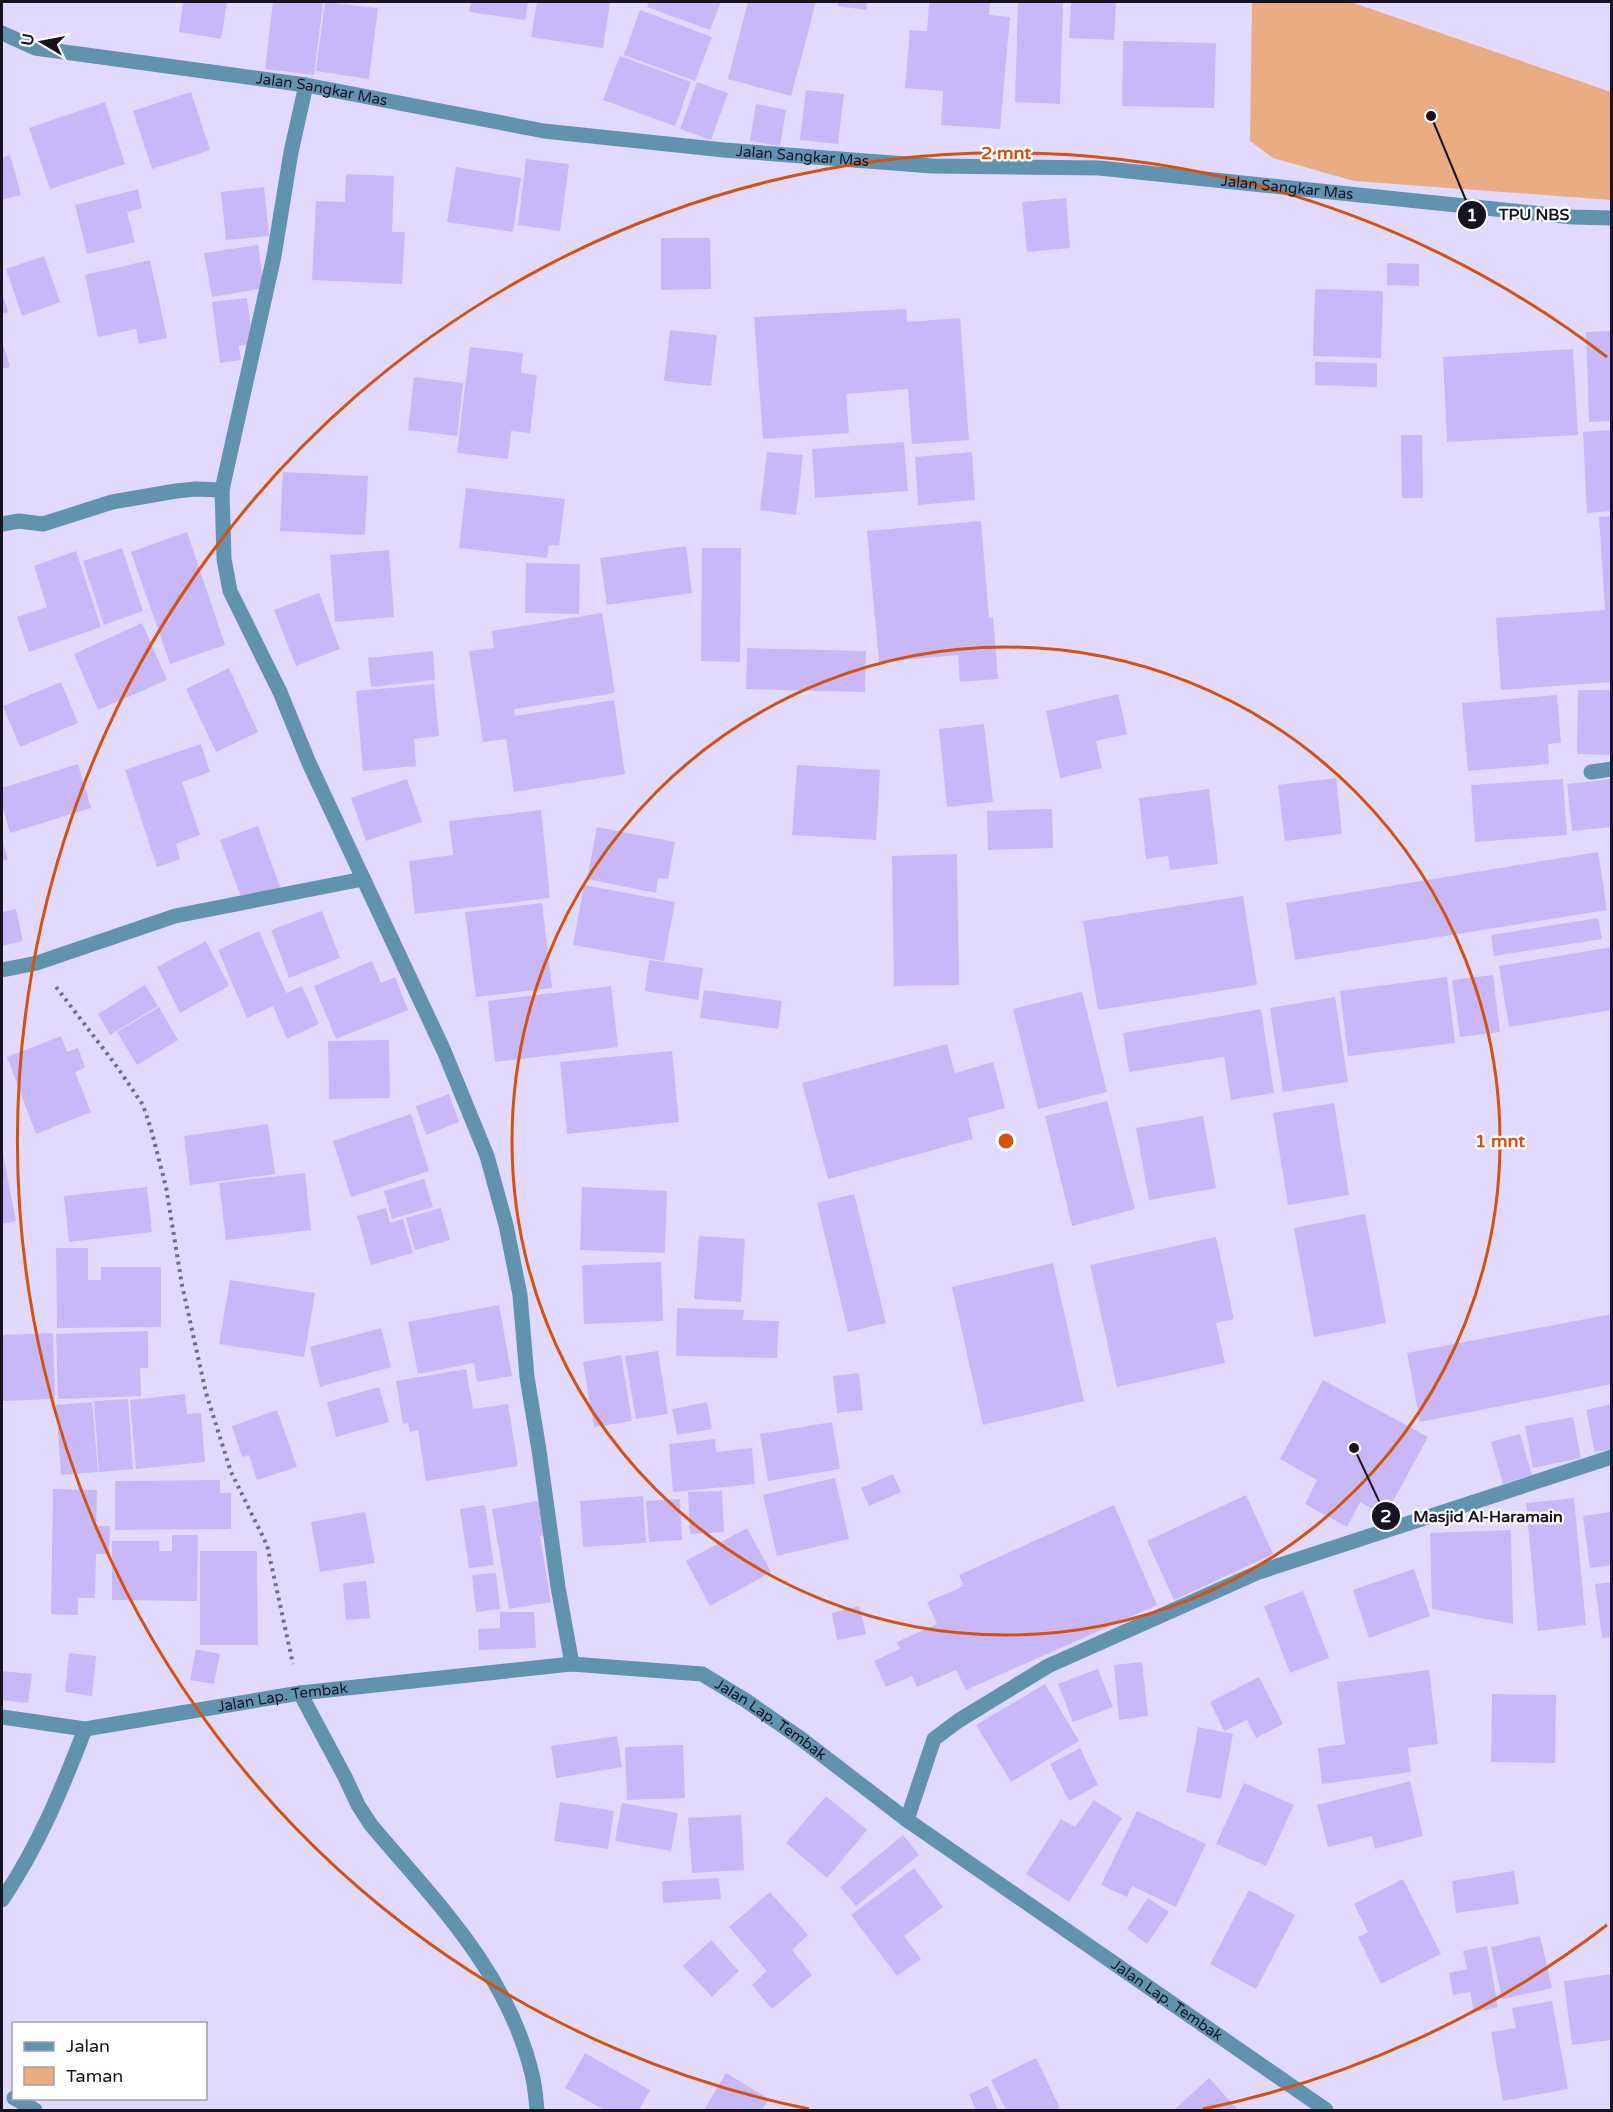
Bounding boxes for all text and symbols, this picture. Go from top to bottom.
north arrow [12,12,72,72]
text: U [17,32,39,47]
street label: Jalan Sangkar Mas [255,69,389,110]
street label: Jalan Sangkar Mas [735,142,870,170]
text: 2 mnt [981,142,1031,164]
street label: Jalan Sangkar Mas [1220,172,1354,203]
callout: TPU NBS [1457,198,1581,232]
text: 1 [1466,204,1478,226]
text: TPU NBS [1498,205,1569,225]
text: 1 mnt [1475,1130,1525,1152]
centre of rings [996,1131,1016,1151]
callout: Masjid Al-Haramain [1371,1499,1574,1533]
text: 2 [1380,1505,1392,1527]
text: Masjid Al-Haramain [1413,1507,1563,1527]
street label: Jalan Lap. Tembak [711,1675,830,1764]
street label: Jalan Lap. Tembak [216,1679,349,1716]
street label: Jalan Lap. Tembak [1108,1955,1226,2045]
legend [12,2022,207,2100]
text: Jalan [66,2035,110,2057]
text: Taman [66,2065,123,2087]

